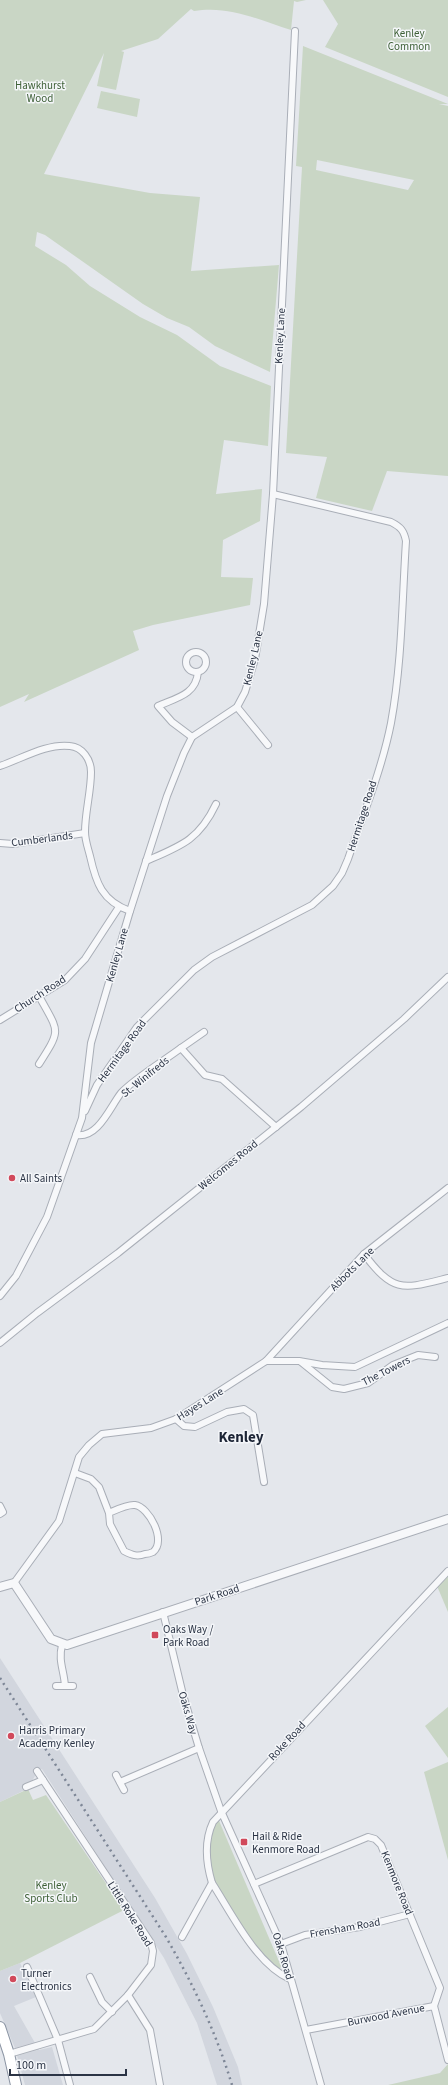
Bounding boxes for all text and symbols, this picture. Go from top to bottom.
park label: Kenley Common [388,26,430,54]
park label: Hawkhurst Wood [15,78,65,106]
street label: Kenley Lane [271,307,289,364]
street label: Kenley Lane [239,629,267,687]
street label: Hermitage Road [343,779,381,853]
street label: Cumberlands [10,828,74,850]
street label: Kenley Lane [102,926,132,984]
street label: Church Road [11,972,69,1016]
street label: Hermitage Road [94,1017,150,1085]
street label: St. Winifreds [118,1053,172,1101]
street label: Welcomes Road [195,1136,261,1194]
place label: All Saints [20,1171,63,1186]
marker: All Saints [7,1173,17,1183]
street label: Abbots Lane [327,1243,378,1294]
street label: The Towers [359,1352,413,1390]
street label: Hayes Lane [174,1383,227,1424]
district label: Kenley [218,1427,264,1448]
street label: Park Road [193,1581,241,1609]
place label: Oaks Way / Park Road [163,1622,213,1650]
marker: Oaks Way / Park Road [150,1630,160,1640]
street label: Oaks Way [175,1690,201,1736]
street label: Roke Road [265,1718,309,1764]
place label: Harris Primary Academy Kenley [19,1723,95,1751]
marker: Harris Primary Academy Kenley [6,1731,16,1741]
place label: Hail & Ride Kenmore Road [252,1829,320,1857]
marker: Hail & Ride Kenmore Road [239,1837,249,1847]
street label: Kenmore Road [377,1849,417,1917]
park label: Kenley Sports Club [24,1878,78,1906]
street label: Little Roke Road [104,1878,156,1950]
street label: Frensham Road [309,1914,381,1942]
street label: Oaks Road [269,1931,297,1981]
place label: Turner Electronics [21,1966,72,1994]
marker: Turner Electronics [8,1974,18,1984]
street label: Burwood Avenue [346,2000,426,2030]
scale bar [10,2051,126,2077]
text: 100 m [16,2057,46,2074]

